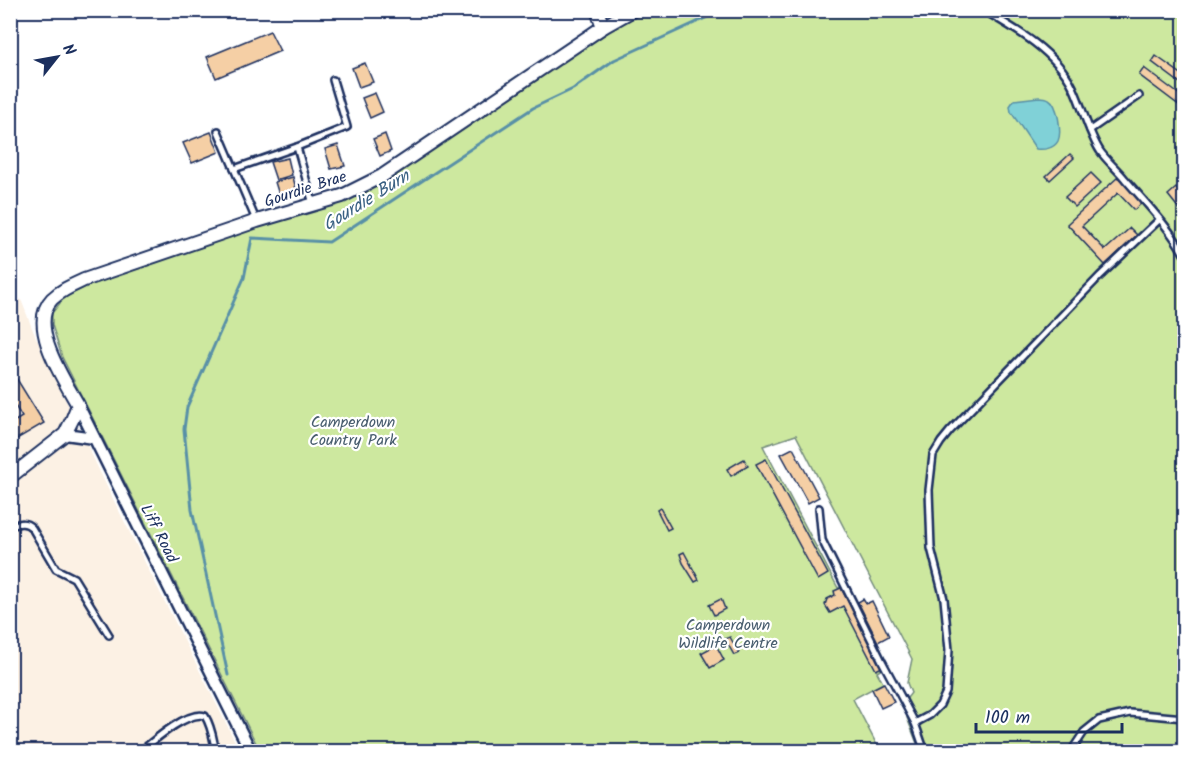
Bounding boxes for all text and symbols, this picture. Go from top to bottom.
north arrow [27,27,87,87]
text: N [55,39,82,61]
water label: Gourdie Burn [318,162,417,240]
street label: Gourdie Brae [261,164,350,215]
park label: Camperdown Country Park [309,410,397,453]
street label: Liff Road [133,500,185,568]
park label: Camperdown Wildlife Centre [678,613,778,656]
scale bar [976,696,1122,734]
text: 100 m [985,704,1030,733]

